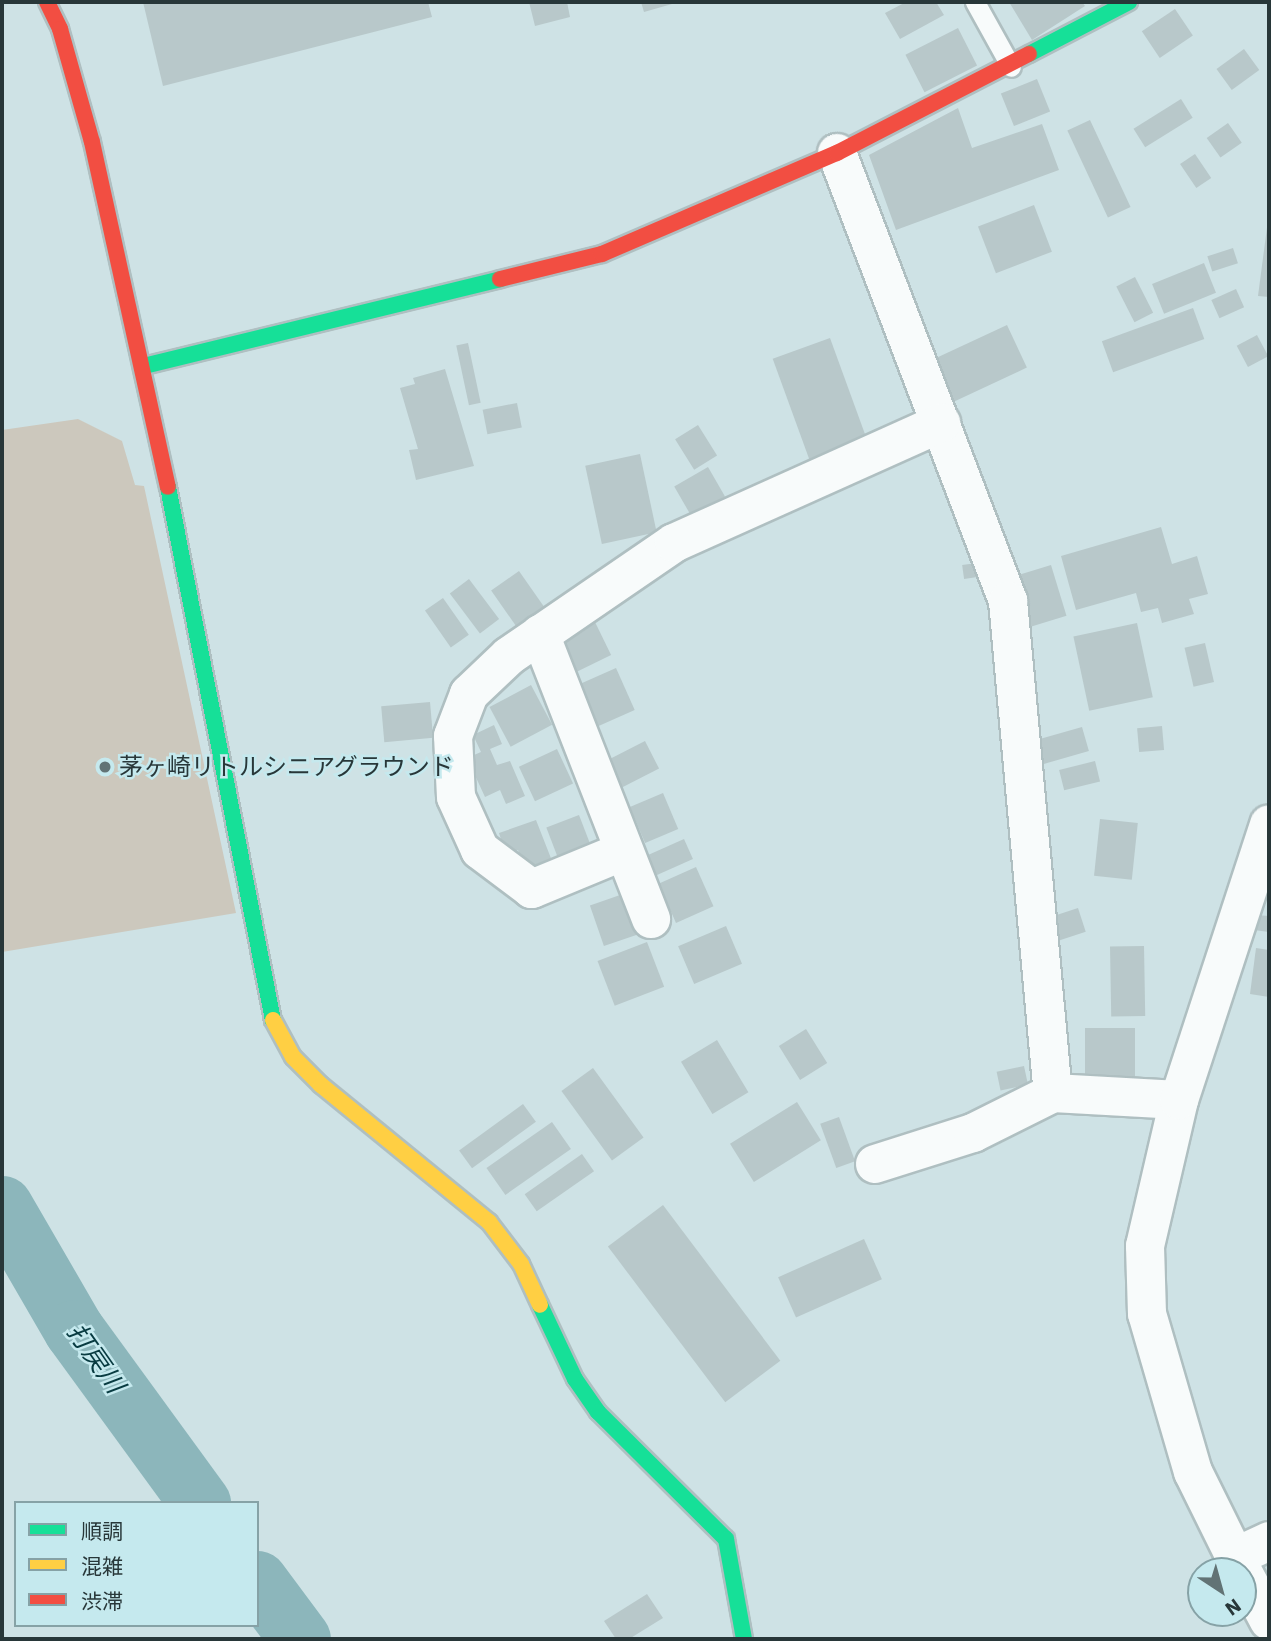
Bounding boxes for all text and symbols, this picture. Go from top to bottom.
place label: 茅ヶ崎リトルシニアグラウンド [119,753,455,781]
marker: 茅ヶ崎リトルシニアグラウンド [97,759,113,775]
water label: 打戻川 [61,1317,131,1399]
legend [14,1501,259,1627]
text: 順調 [81,1517,123,1545]
text: 混雑 [81,1552,123,1580]
north arrow [1187,1557,1257,1627]
text: 渋滞 [81,1587,123,1615]
text: N [1221,1594,1246,1621]

